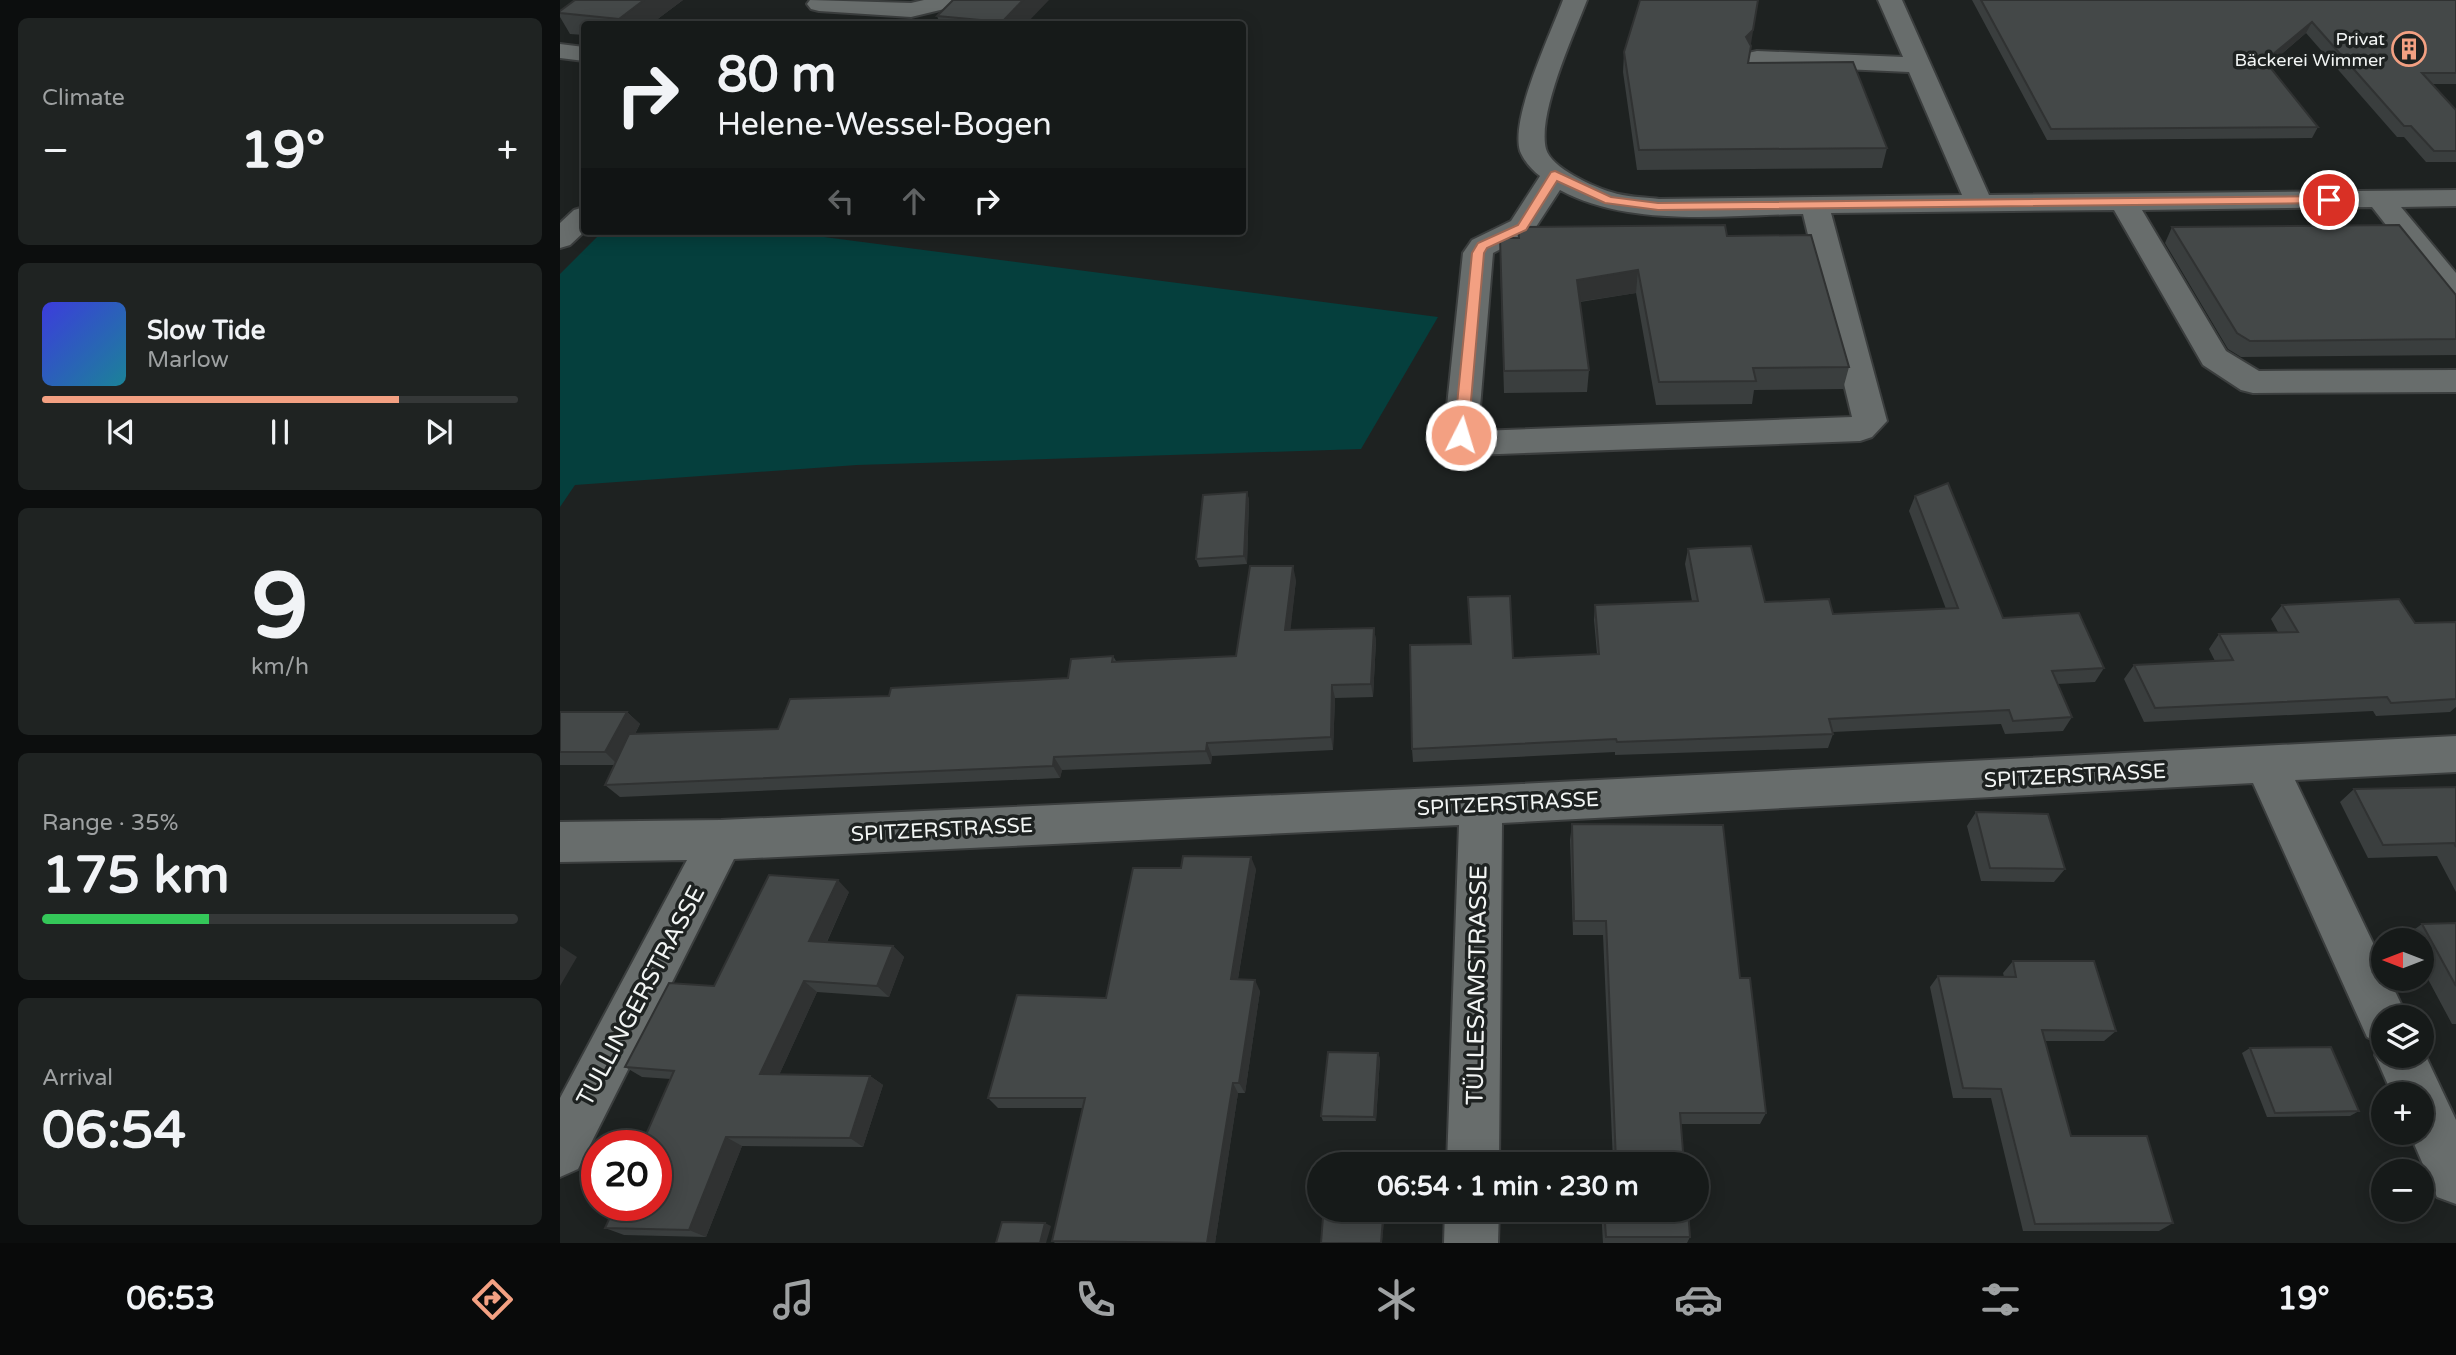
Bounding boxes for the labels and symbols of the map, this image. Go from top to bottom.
place label: Privat Bäckerei Wimmer [2234,28,2385,71]
building icon: Privat Bäckerei Wimmer [2390,30,2428,68]
pin [2299,170,2359,230]
position arrow [1424,398,1498,472]
street label: SPITZERSTRASSE [1983,759,2167,793]
street label: SPITZERSTRASSE [1416,787,1600,821]
street label: SPITZERSTRASSE [850,813,1034,847]
street label: TÜLLESAMSTRASSE [1460,865,1494,1105]
street label: TULLINGERSTRASSE [571,881,711,1111]
north arrow [2371,928,2434,990]
speed limit sign: 20 [581,1130,672,1221]

